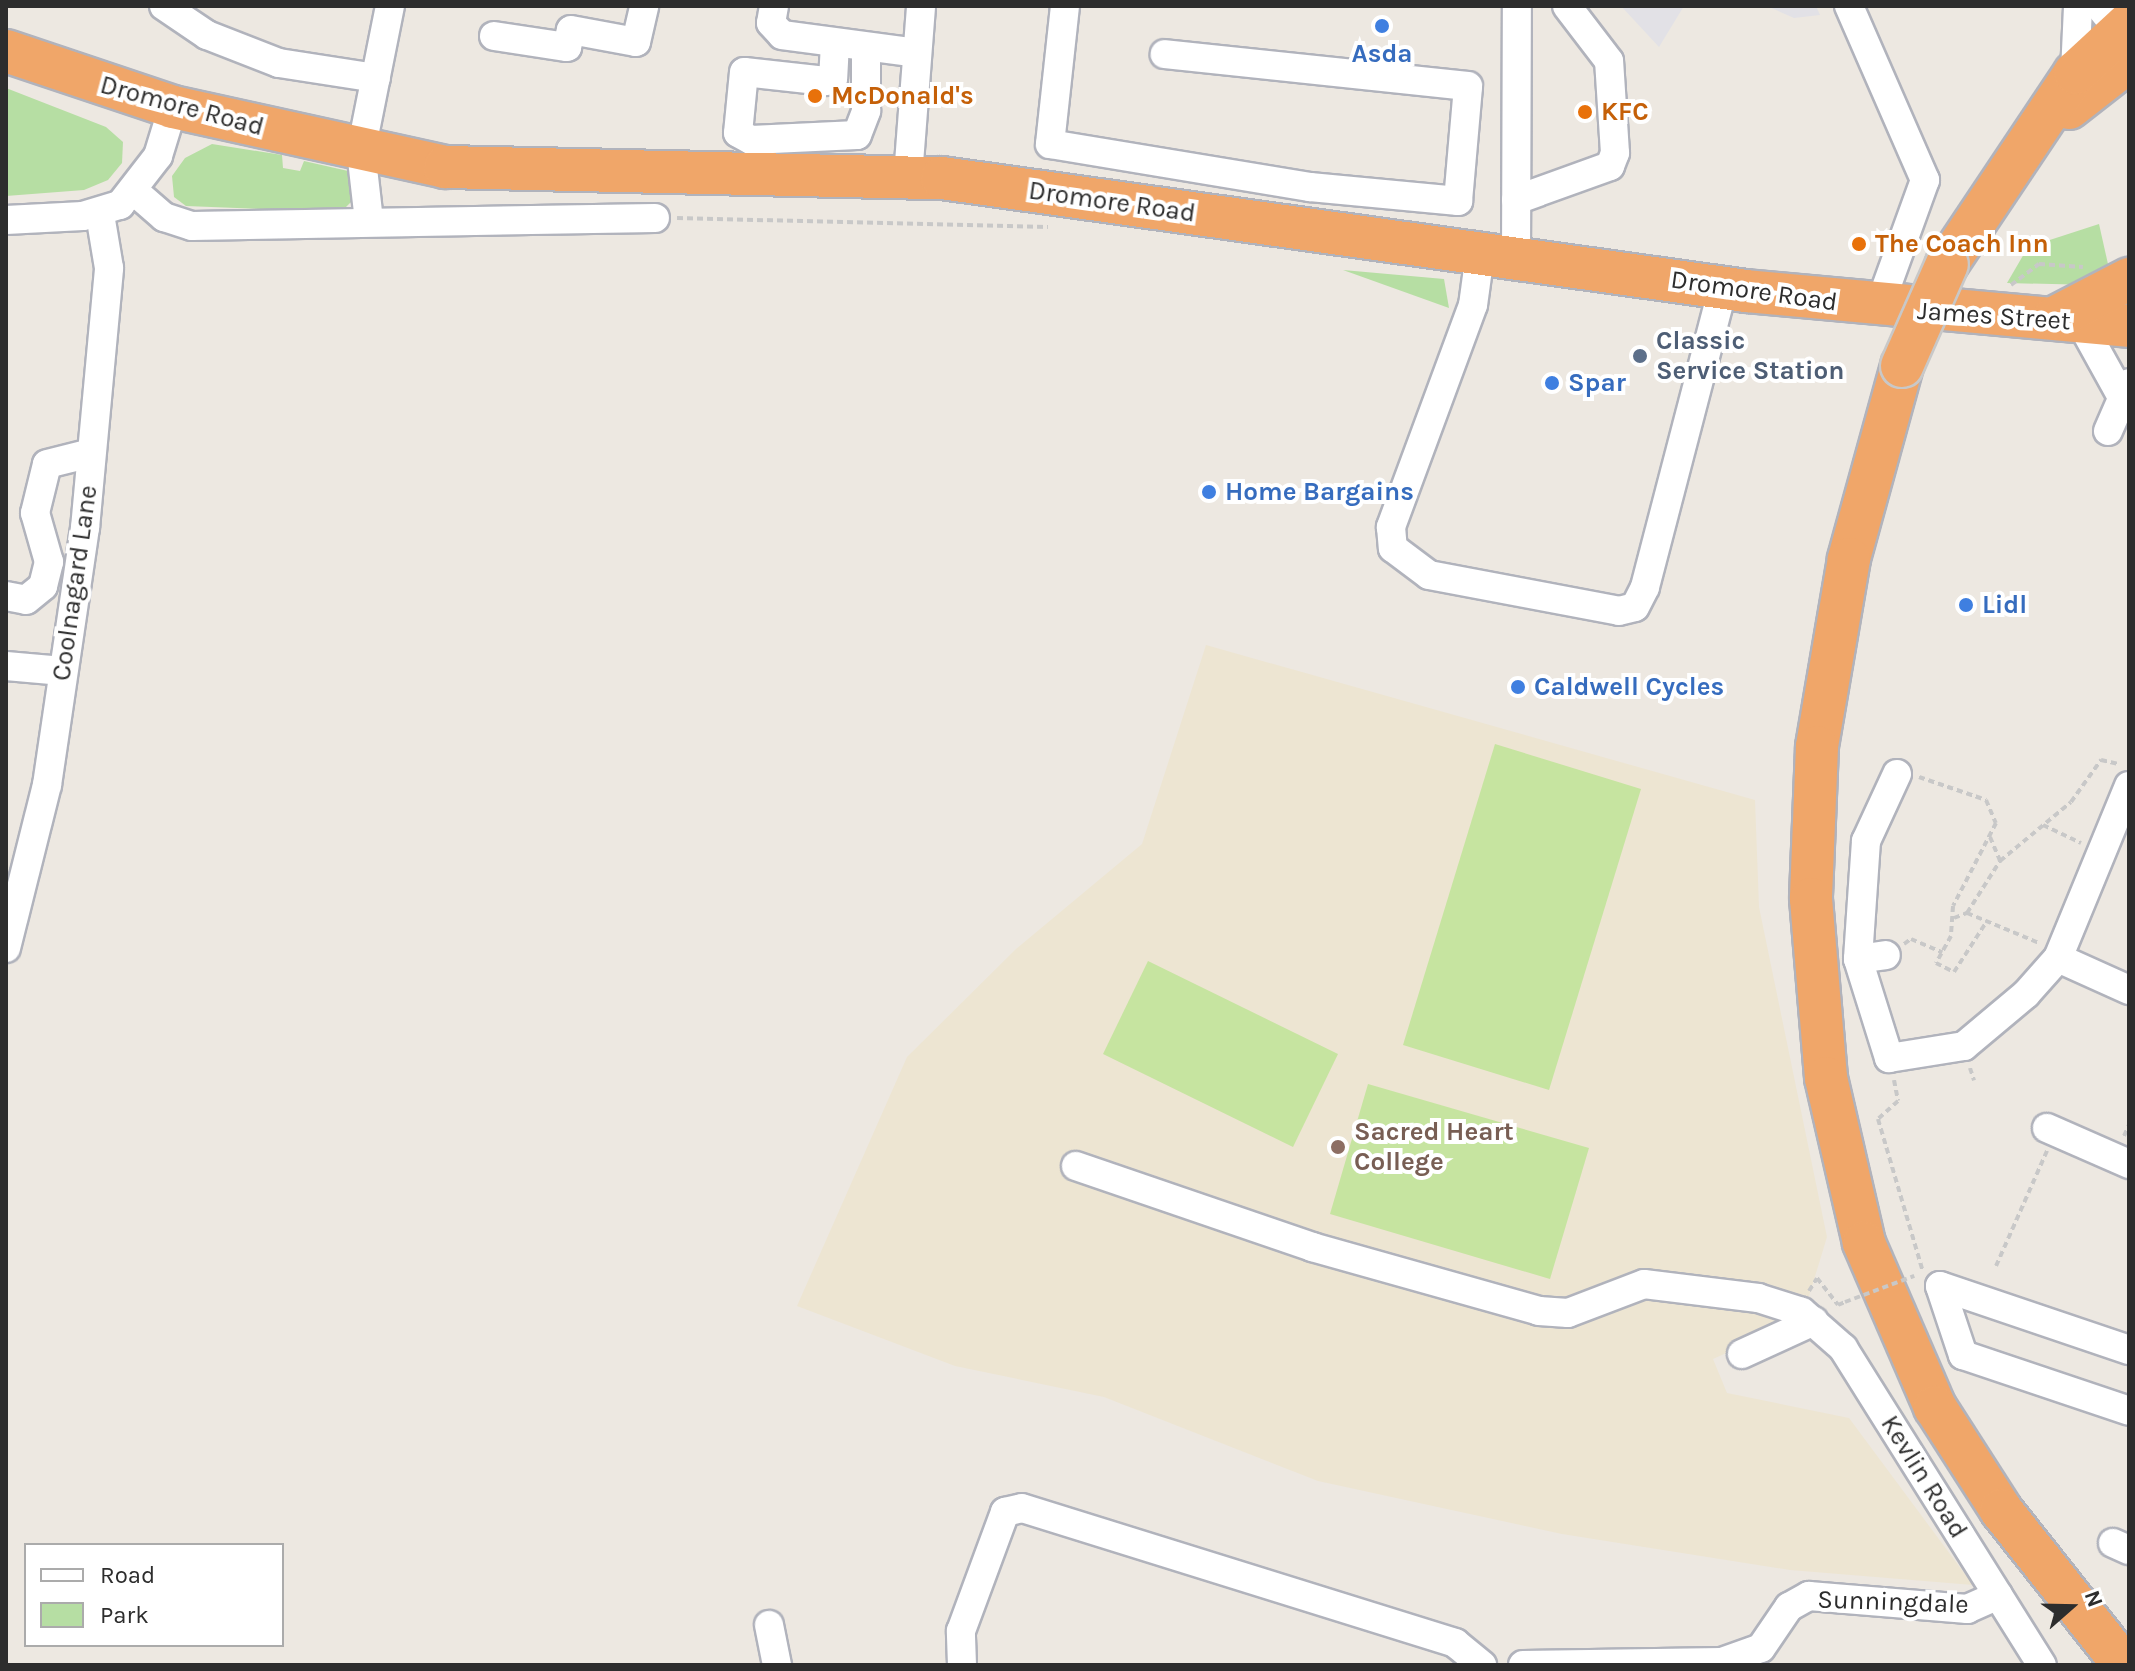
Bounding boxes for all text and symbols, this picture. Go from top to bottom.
marker: Asda [1373,17,1391,35]
place label: Asda [1351,38,1413,70]
street label: Dromore Road [97,69,267,143]
place label: McDonald's [831,80,974,112]
marker: McDonald's [806,87,824,105]
place label: KFC [1601,96,1649,128]
marker: KFC [1576,103,1594,121]
street label: Dromore Road [1027,175,1197,229]
place label: The Coach Inn [1875,228,2049,260]
marker: The Coach Inn [1850,235,1868,253]
street label: Dromore Road [1669,264,1839,318]
street label: James Street [1916,295,2072,337]
place label: Classic Service Station [1656,325,1844,386]
marker: Classic Service Station [1631,347,1649,365]
place label: Spar [1568,367,1626,399]
marker: Spar [1543,374,1561,392]
place label: Home Bargains [1225,476,1414,508]
street label: Coolnagard Lane [46,483,104,683]
marker: Home Bargains [1200,483,1218,501]
place label: Lidl [1982,589,2027,621]
marker: Lidl [1957,596,1975,614]
place label: Caldwell Cycles [1534,671,1724,703]
marker: Caldwell Cycles [1509,678,1527,696]
place label: Sacred Heart College [1354,1116,1514,1178]
marker: Sacred Heart College [1329,1138,1347,1156]
street label: Kevlin Road [1874,1410,1974,1544]
legend [24,1543,284,1647]
text: Road [100,1561,155,1589]
north arrow [2031,1567,2111,1647]
street label: Sunningdale [1817,1584,1969,1620]
text: N [2079,1587,2108,1611]
text: Park [100,1601,149,1629]

